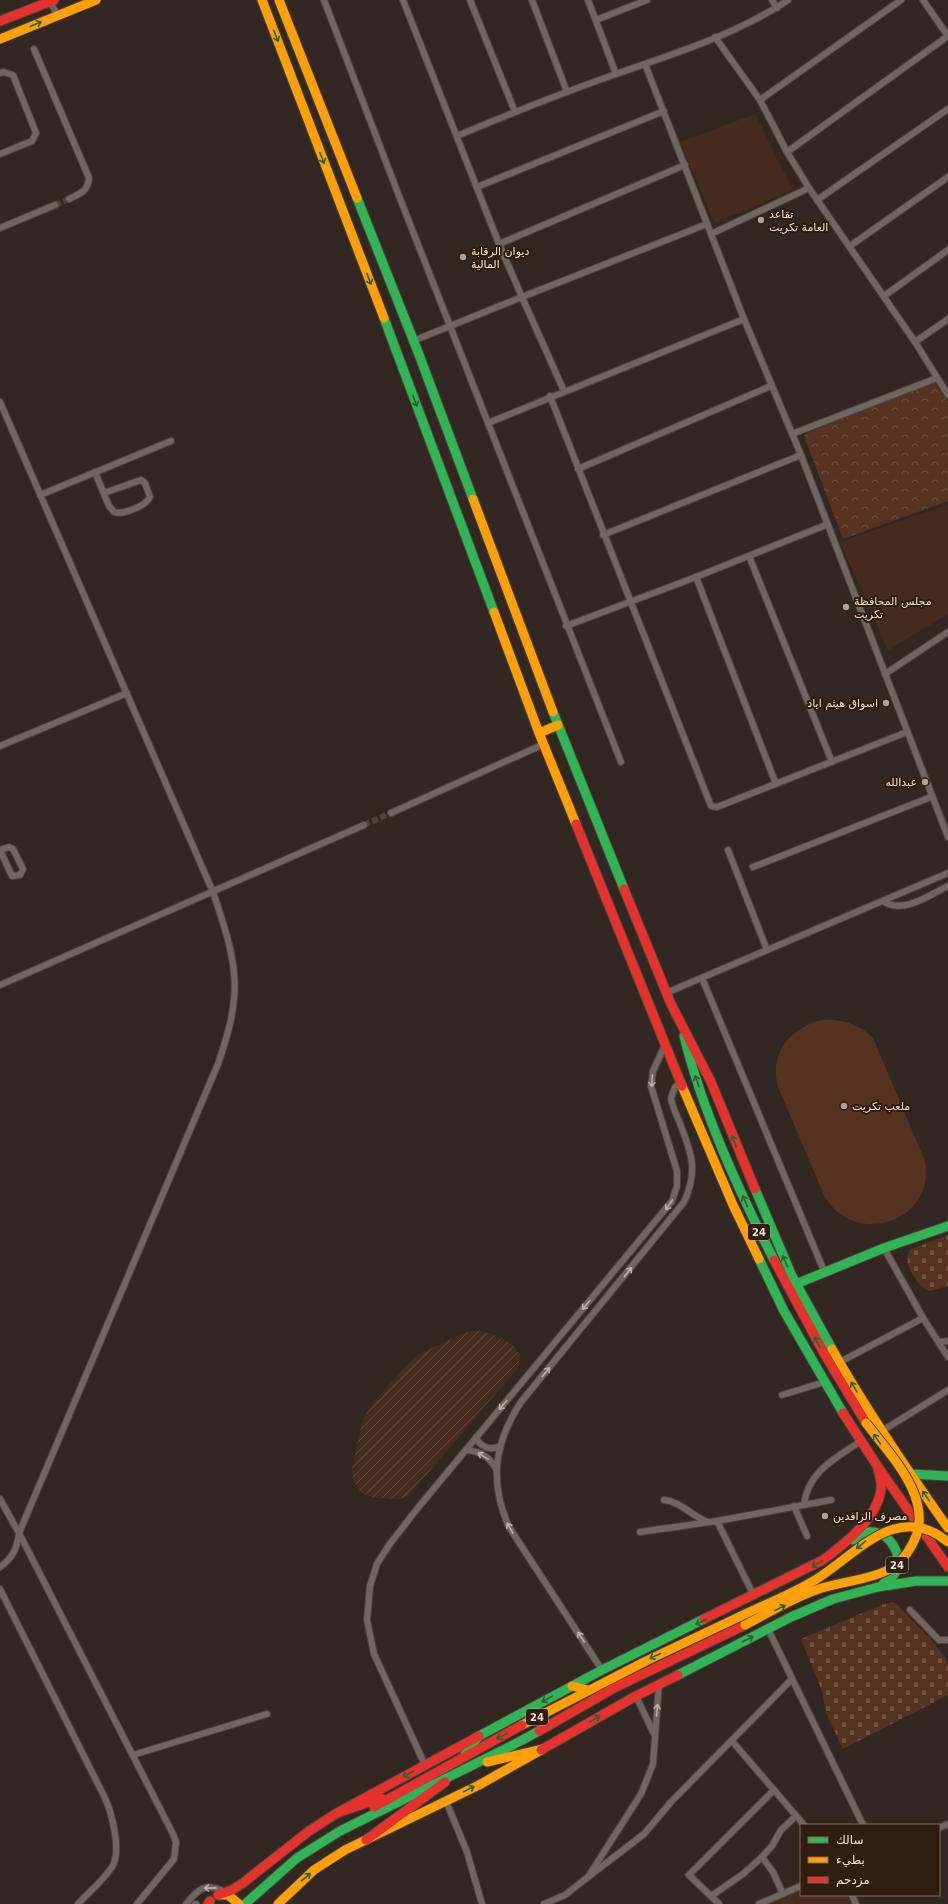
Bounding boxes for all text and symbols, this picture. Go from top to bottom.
one-way arrow [30,20,42,28]
one-way arrow [272,30,280,42]
one-way arrow [319,151,327,163]
place label: تقاعد العامة تكريت [769,208,828,234]
marker: تقاعد العامة تكريت [756,215,766,225]
place label: ديوان الرقابة المالية [471,245,529,271]
marker: ديوان الرقابة المالية [458,252,468,262]
one-way arrow [365,273,373,285]
one-way arrow [412,394,420,406]
place label: مجلس المحافظة تكريت [854,595,932,621]
marker: مجلس المحافظة تكريت [841,602,851,612]
place label: اسواق هيثم اياد [807,697,878,710]
marker: اسواق هيثم اياد [881,698,891,708]
place label: عبدالله [885,776,917,789]
marker: عبدالله [920,777,930,787]
one-way arrow [648,1074,655,1087]
one-way arrow [693,1074,700,1087]
place label: ملعب تكريت [852,1100,910,1113]
marker: ملعب تكريت [839,1101,849,1111]
one-way arrow [730,1136,738,1148]
one-way arrow [741,1196,748,1208]
one-way arrow [665,1199,673,1210]
road number: 24 [748,1224,770,1240]
one-way arrow [781,1255,789,1267]
one-way arrow [623,1266,632,1277]
one-way arrow [582,1300,591,1311]
one-way arrow [813,1336,821,1348]
one-way arrow [541,1367,550,1378]
one-way arrow [850,1381,858,1393]
one-way arrow [498,1400,507,1410]
one-way arrow [873,1434,881,1445]
one-way arrow [477,1451,489,1459]
one-way arrow [921,1490,929,1502]
place label: مصرف الرافدين [833,1510,908,1523]
marker: مصرف الرافدين [820,1511,830,1521]
one-way arrow [506,1522,514,1534]
one-way arrow [856,1541,867,1550]
road number: 24 [886,1557,908,1573]
one-way arrow [811,1560,823,1568]
one-way arrow [774,1604,786,1611]
one-way arrow [695,1619,707,1626]
one-way arrow [576,1631,584,1643]
one-way arrow [741,1635,753,1643]
one-way arrow [649,1653,661,1660]
one-way arrow [541,1696,553,1704]
one-way arrow [653,1704,661,1717]
road number: 24 [526,1709,548,1725]
one-way arrow [589,1714,601,1722]
one-way arrow [496,1733,508,1740]
one-way arrow [402,1771,414,1778]
one-way arrow [463,1785,475,1792]
legend [800,1824,940,1896]
text: سالك [836,1833,863,1847]
text: بطيء [836,1853,865,1867]
one-way arrow [301,1872,311,1881]
text: مزدحم [836,1873,870,1888]
one-way arrow [204,1884,217,1892]

